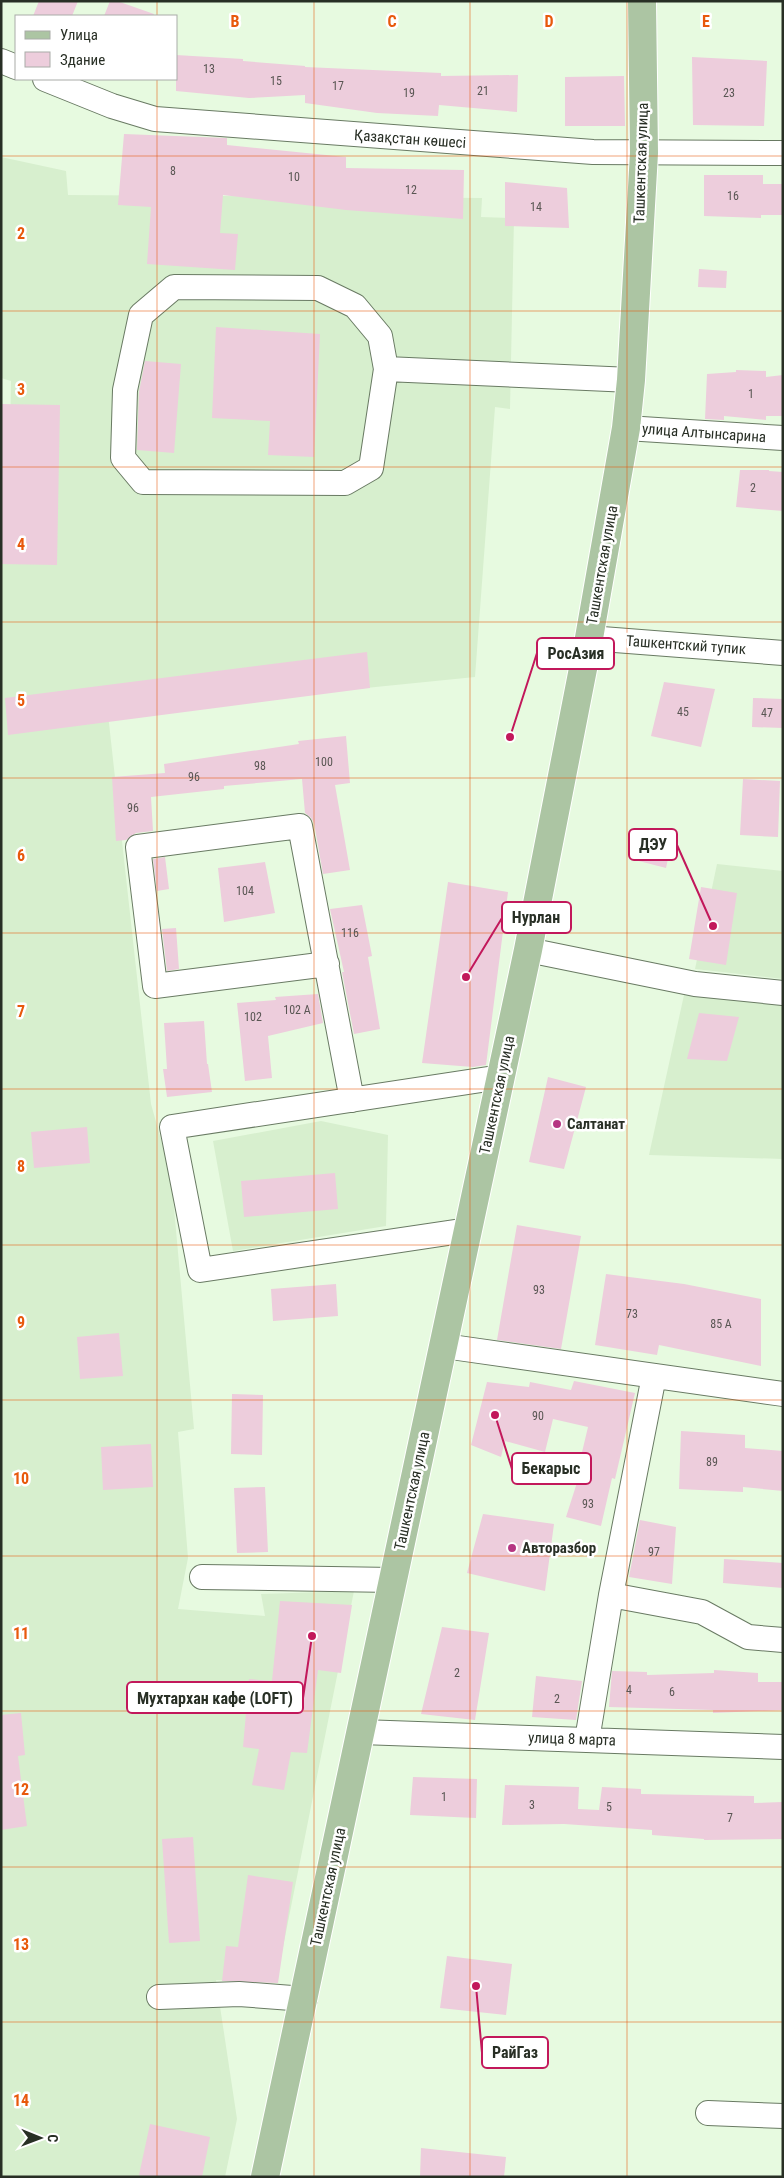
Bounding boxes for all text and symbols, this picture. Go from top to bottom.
text: B [231,12,240,31]
text: C [387,12,397,31]
text: D [544,12,554,31]
text: E [702,12,710,31]
legend [15,15,178,80]
text: Улица [60,26,98,44]
text: Здание [60,51,105,69]
house number: 13 [203,62,215,76]
house number: 15 [270,74,282,88]
house number: 17 [332,79,344,93]
house number: 21 [477,84,489,98]
house number: 19 [403,86,415,100]
house number: 23 [723,86,735,100]
street label: Ташкентская улица [630,102,652,224]
street label: Қазақстан көшесі [353,126,467,152]
house number: 8 [170,164,176,178]
house number: 10 [288,170,300,184]
house number: 12 [405,183,417,197]
house number: 16 [727,189,739,203]
house number: 14 [530,200,542,214]
text: 2 [17,224,25,243]
text: 3 [17,380,25,399]
house number: 1 [748,387,754,401]
street label: улица Алтынсарина [641,420,767,446]
house number: 2 [750,481,756,495]
street label: Ташкентская улица [583,504,621,626]
text: 4 [17,535,25,554]
street label: Ташкентский тупик [625,632,747,658]
callout: РосАзия [537,638,614,669]
text: РосАзия [548,644,605,663]
text: 5 [17,691,25,710]
house number: 45 [677,705,689,719]
house number: 47 [761,706,773,720]
house number: 100 [315,755,333,769]
house number: 98 [254,759,266,773]
house number: 96 [188,770,200,784]
house number: 96 [127,801,139,815]
callout: ДЭУ [629,829,677,860]
text: ДЭУ [639,835,667,854]
text: 6 [17,846,25,865]
house number: 104 [236,884,254,898]
callout: Нурлан [502,902,571,933]
text: Нурлан [512,908,560,927]
house number: 116 [341,926,359,940]
text: 7 [17,1002,25,1021]
house number: 102 А [283,1003,311,1017]
house number: 102 [244,1010,262,1024]
street label: Ташкентская улица [476,1034,518,1156]
place label: Салтанат [567,1115,625,1133]
marker: Салтанат [551,1118,563,1130]
text: 8 [17,1157,25,1176]
house number: 93 [533,1283,545,1297]
house number: 73 [626,1307,638,1321]
text: 9 [17,1313,25,1332]
house number: 85 А [710,1317,732,1331]
house number: 90 [532,1409,544,1423]
street label: Ташкентская улица [391,1430,433,1552]
callout: Бекарыс [512,1453,591,1484]
house number: 89 [706,1455,718,1469]
text: Бекарыс [522,1459,580,1478]
text: 10 [13,1469,29,1488]
house number: 93 [582,1497,594,1511]
place label: Авторазбор [522,1539,596,1557]
marker: Авторазбор [506,1542,518,1554]
house number: 97 [648,1545,660,1559]
text: 11 [13,1624,29,1643]
house number: 2 [454,1666,460,1680]
callout: Мухтархан кафе (LOFT) [127,1682,303,1713]
house number: 4 [626,1683,632,1697]
house number: 6 [669,1685,675,1699]
text: Мухтархан кафе (LOFT) [137,1689,293,1708]
house number: 2 [554,1692,560,1706]
street label: улица 8 марта [528,1728,616,1750]
text: 12 [13,1780,29,1799]
house number: 1 [441,1790,447,1804]
house number: 3 [529,1798,535,1812]
house number: 5 [606,1800,612,1814]
house number: 7 [727,1811,733,1825]
street label: Ташкентская улица [307,1826,349,1948]
text: 13 [13,1935,29,1954]
callout: РайГаз [482,2037,548,2068]
text: РайГаз [492,2043,538,2062]
text: 14 [13,2091,29,2110]
north arrow [15,2113,65,2163]
text: С [45,2134,61,2142]

